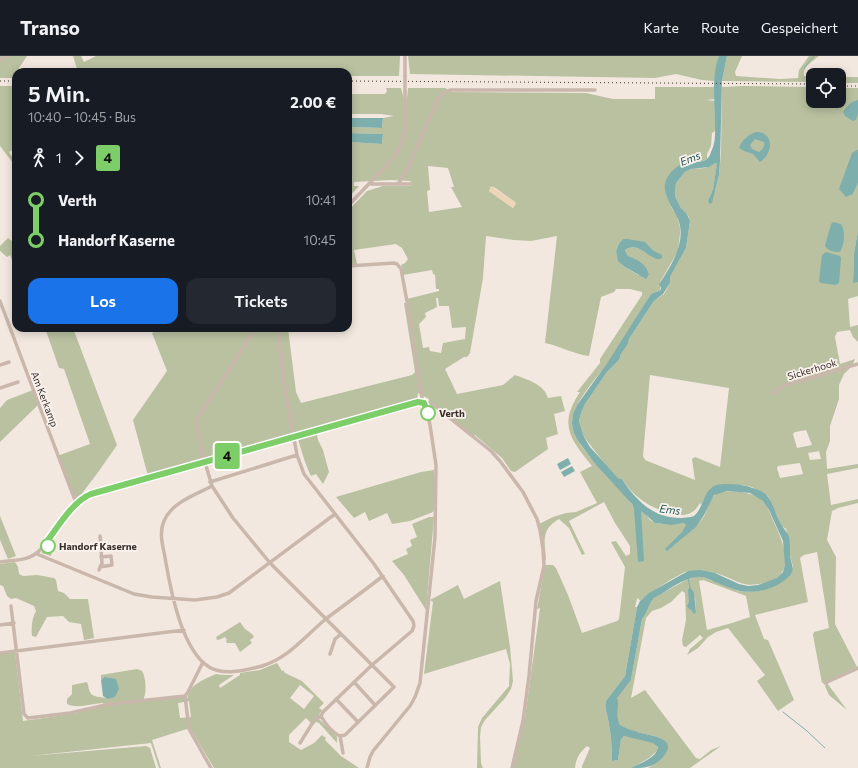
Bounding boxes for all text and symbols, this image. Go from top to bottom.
text: Transo [20,16,80,39]
text: Karte [644,19,679,36]
text: Route [701,19,739,36]
text: Gespeichert [761,19,838,36]
map controls [806,68,846,108]
button: locate [806,68,846,108]
text: 5 Min. [28,80,90,107]
text: 2.00 € [290,93,336,111]
text: 10:40 – 10:45 · Bus [28,109,136,125]
icon: walk [28,147,50,169]
icon: forward [68,147,90,169]
water label: Ems [678,148,702,168]
text: 4 [104,149,112,166]
text: 1 [56,150,62,166]
text: Verth [58,191,97,209]
text: 10:41 [306,192,336,208]
text: Handorf Kaserne [58,231,175,249]
text: 10:45 [304,232,336,248]
button: Los [28,278,178,324]
button: Tickets [186,278,336,324]
street label: Sickerhook [786,356,839,382]
street label: Am Kerkamp [29,370,61,429]
marker: Verth [420,405,436,421]
place label: Verth [439,407,465,419]
line badge: 4 [214,443,240,469]
text: 4 [223,447,231,464]
water label: Ems [659,501,681,517]
marker: Handorf Kaserne [40,538,56,554]
place label: Handorf Kaserne [59,540,137,552]

